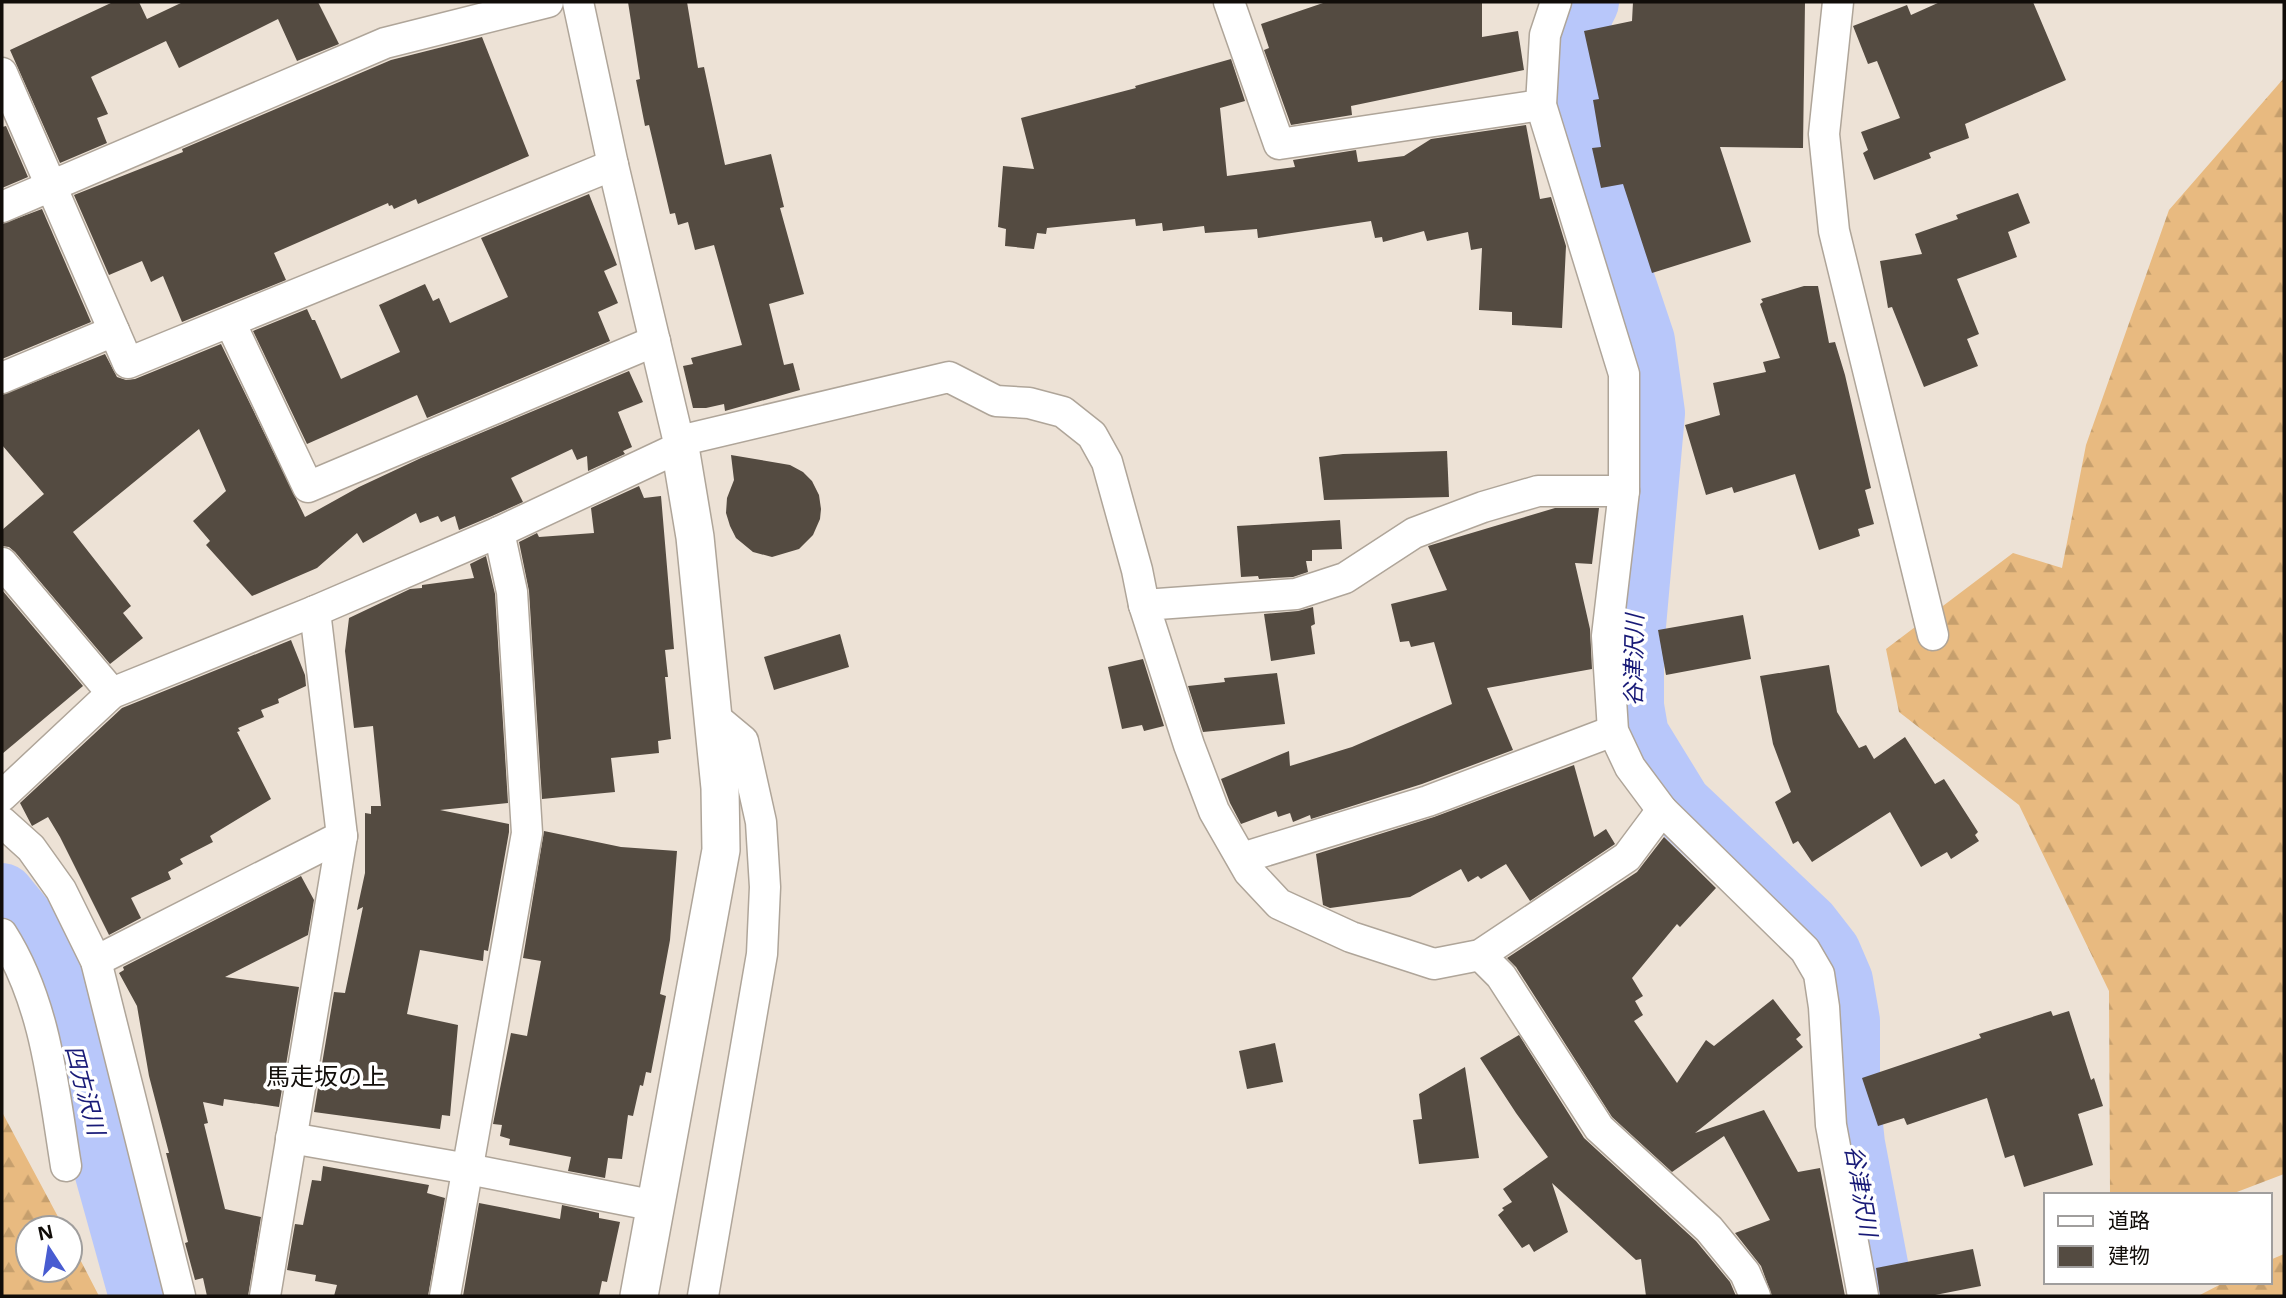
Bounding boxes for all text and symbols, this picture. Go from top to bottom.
water label: 谷津沢川 [1616,611,1650,706]
water label: 四方沢川 [59,1041,114,1141]
district label: 馬走坂の上 [266,1059,386,1092]
water label: 谷津沢川 [1838,1143,1886,1242]
legend [2044,1193,2272,1284]
text: 道路 [2108,1206,2150,1234]
north arrow [14,1214,84,1284]
text: N [35,1218,56,1247]
text: 建物 [2108,1241,2150,1269]

